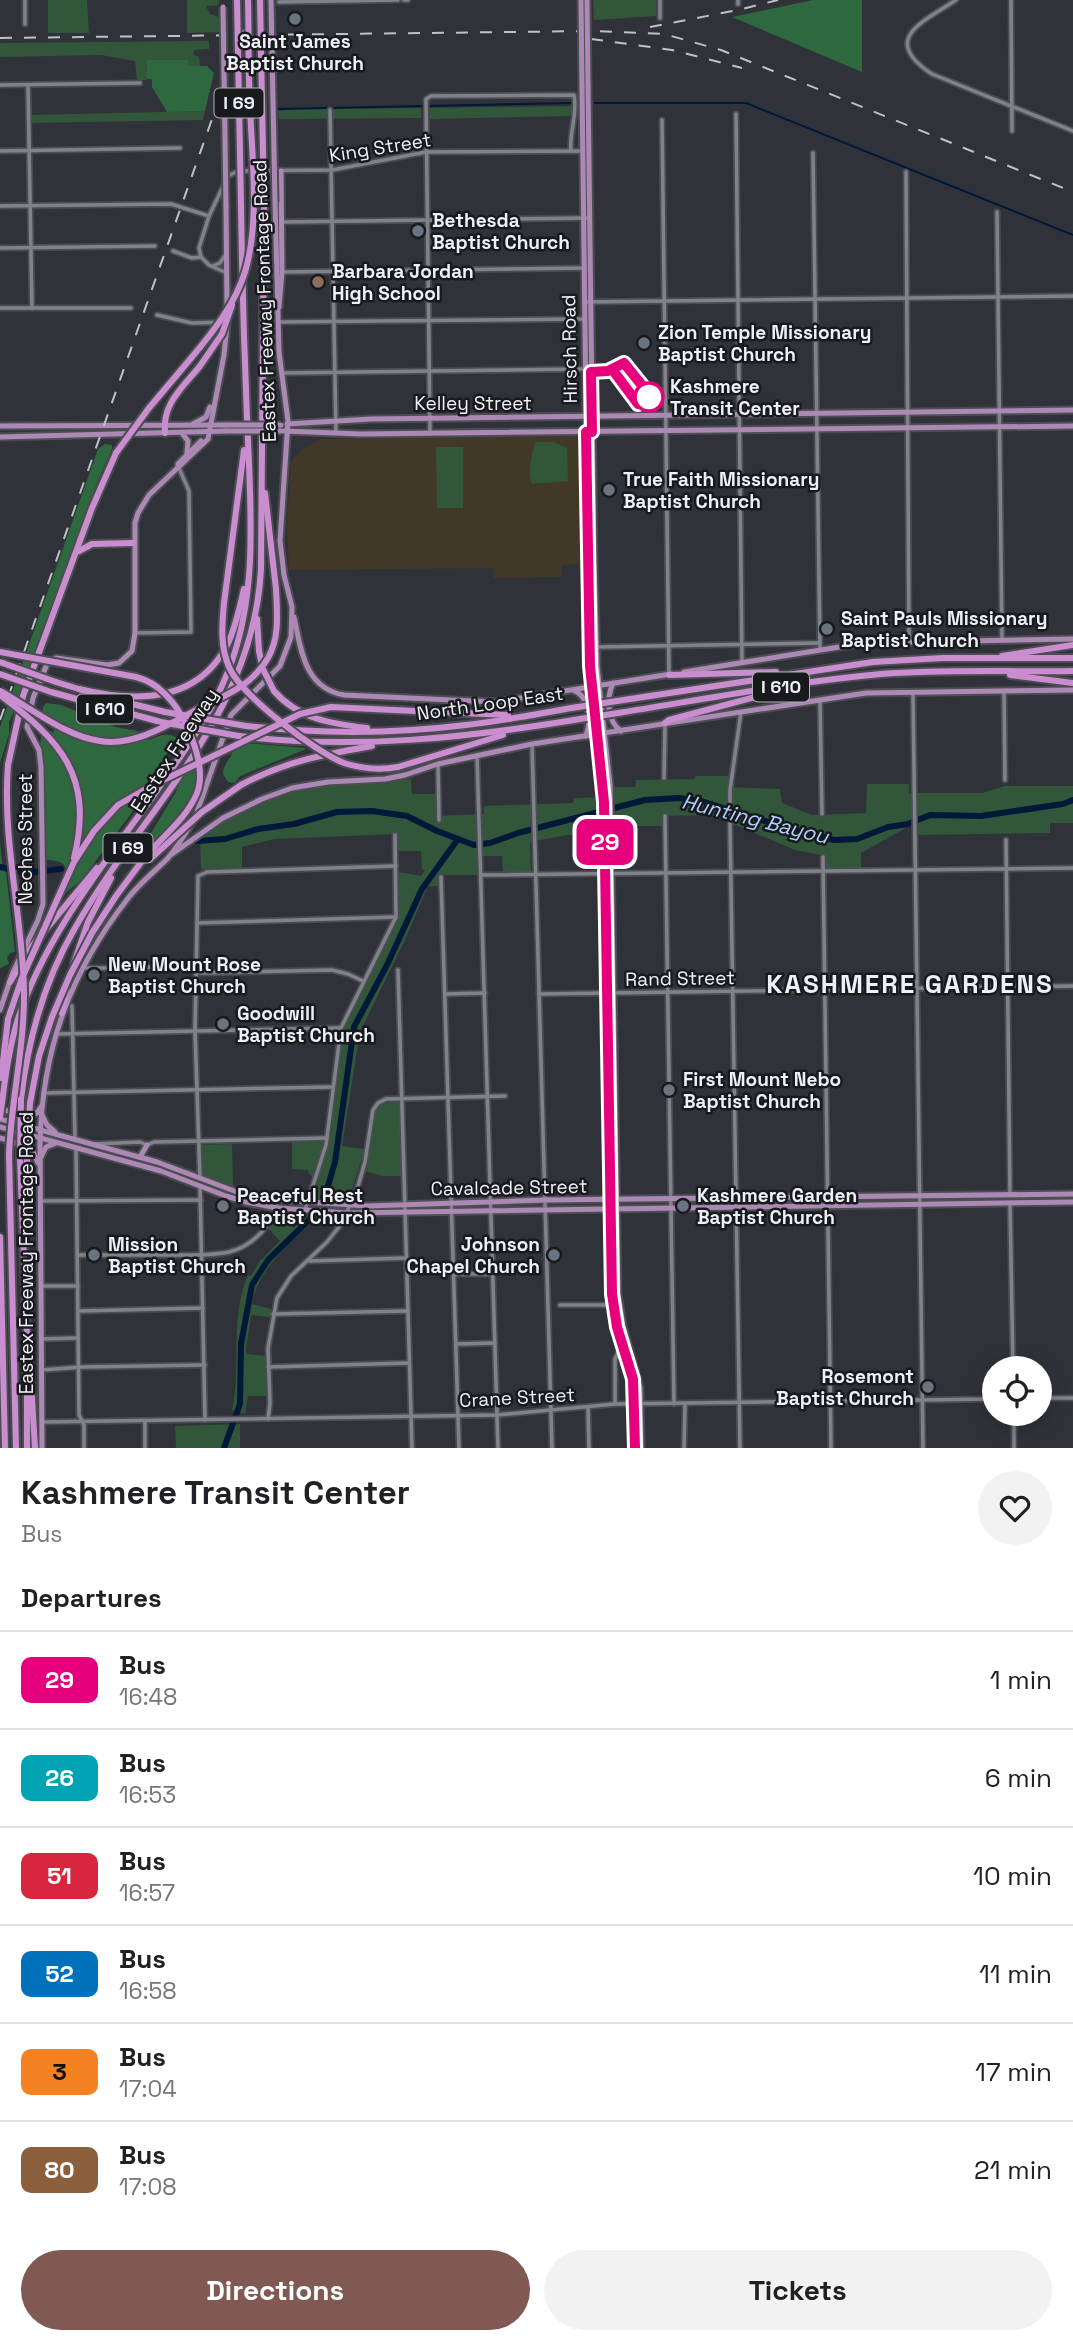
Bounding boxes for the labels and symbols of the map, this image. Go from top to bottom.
marker: Saint James Baptist Church [287,11,303,27]
place label: Saint James Baptist Church [226,29,364,76]
road number: I 69 [215,88,264,118]
street label: King Street [327,127,433,168]
street label: Eastex Freeway Frontage Road [247,159,282,443]
place label: Bethesda Baptist Church [432,208,570,255]
marker: Bethesda Baptist Church [410,223,426,239]
place label: Barbara Jordan High School [332,259,474,306]
marker: Barbara Jordan High School [310,274,326,290]
street label: Hirsch Road [556,294,583,404]
place label: Zion Temple Missionary Baptist Church [658,320,871,367]
marker: Zion Temple Missionary Baptist Church [636,335,652,351]
place label: Kashmere Transit Center [670,374,800,421]
marker: Kashmere Transit Center [634,382,664,412]
street label: Kelley Street [414,391,532,416]
place label: True Faith Missionary Baptist Church [623,467,819,514]
marker: True Faith Missionary Baptist Church [601,482,617,498]
place label: Saint Pauls Missionary Baptist Church [841,606,1047,653]
marker: Saint Pauls Missionary Baptist Church [819,621,835,637]
road number: I 610 [753,672,809,702]
street label: North Loop East [415,681,565,726]
street label: Eastex Freeway [125,683,224,817]
road number: I 610 [77,694,133,724]
street label: Neches Street [13,773,38,905]
water label: Hunting Bayou [679,787,832,850]
line badge: 29 [574,819,636,865]
road number: I 69 [104,834,152,862]
place label: New Mount Rose Baptist Church [108,952,261,999]
street label: Rand Street [625,965,735,992]
marker: New Mount Rose Baptist Church [86,967,102,983]
district label: KASHMERE GARDENS [766,967,1054,1001]
place label: Goodwill Baptist Church [237,1001,375,1048]
marker: Goodwill Baptist Church [215,1016,231,1032]
place label: First Mount Nebo Baptist Church [683,1067,841,1114]
marker: First Mount Nebo Baptist Church [661,1082,677,1098]
street label: Eastex Freeway Frontage Road [14,1112,39,1394]
street label: Cavalcade Street [430,1174,588,1201]
place label: Peaceful Rest Baptist Church [237,1183,375,1230]
place label: Kashmere Garden Baptist Church [697,1183,857,1230]
marker: Peaceful Rest Baptist Church [215,1198,231,1214]
marker: Kashmere Garden Baptist Church [675,1198,691,1214]
place label: Mission Baptist Church [108,1232,246,1279]
place label: Johnson Chapel Church [407,1232,540,1279]
marker: Mission Baptist Church [86,1247,102,1263]
marker: Johnson Chapel Church [546,1247,562,1263]
place label: Rosemont Baptist Church [776,1364,914,1411]
marker: Rosemont Baptist Church [920,1379,936,1395]
street label: Crane Street [459,1382,576,1413]

